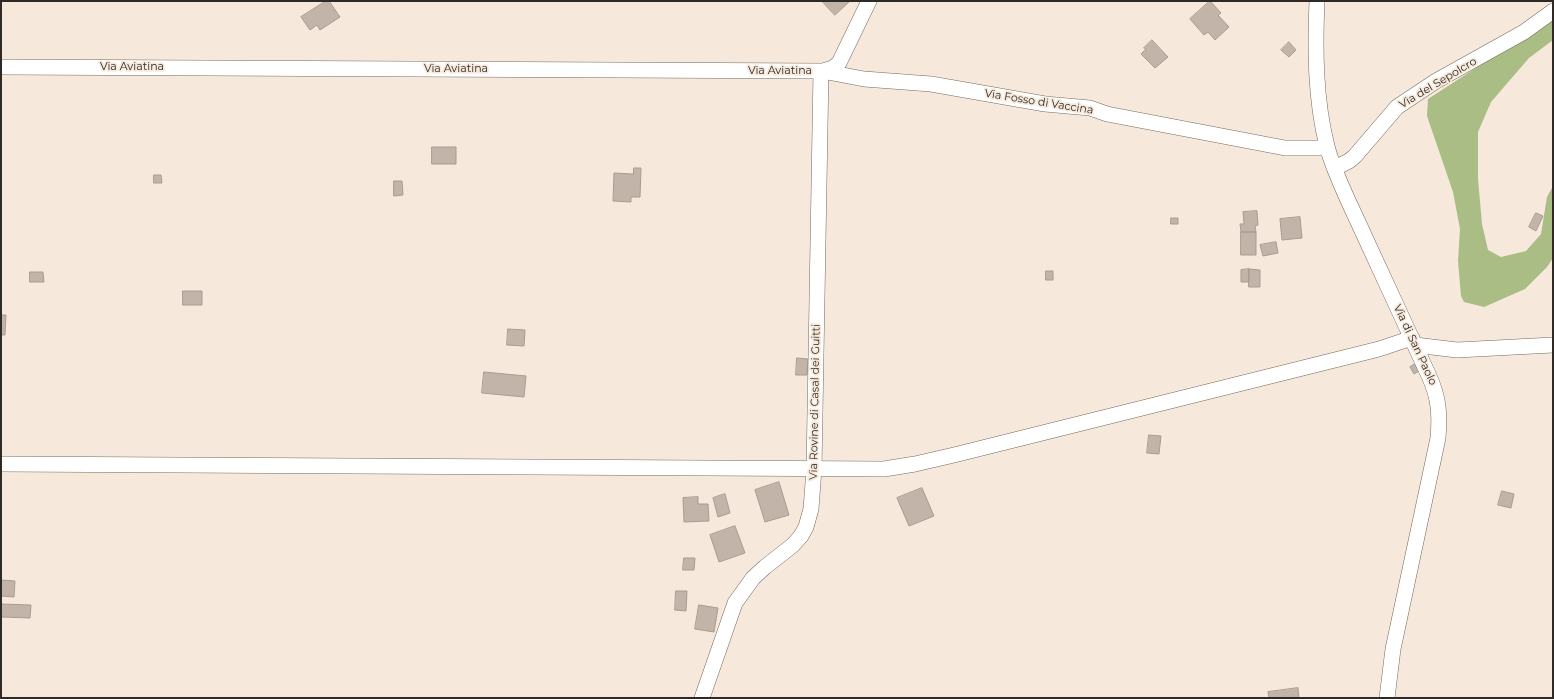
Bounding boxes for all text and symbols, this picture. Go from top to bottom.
street label: Via del Sepolcro [1397,55,1479,111]
street label: Via Aviatina [100,60,164,74]
street label: Via Aviatina [424,62,488,76]
street label: Via Aviatina [748,64,812,78]
street label: Via Fosso di Vaccina [984,87,1094,117]
street label: Via di San Paolo [1390,302,1440,388]
street label: Via Rovine di Casal dei Guitti [807,324,823,480]

